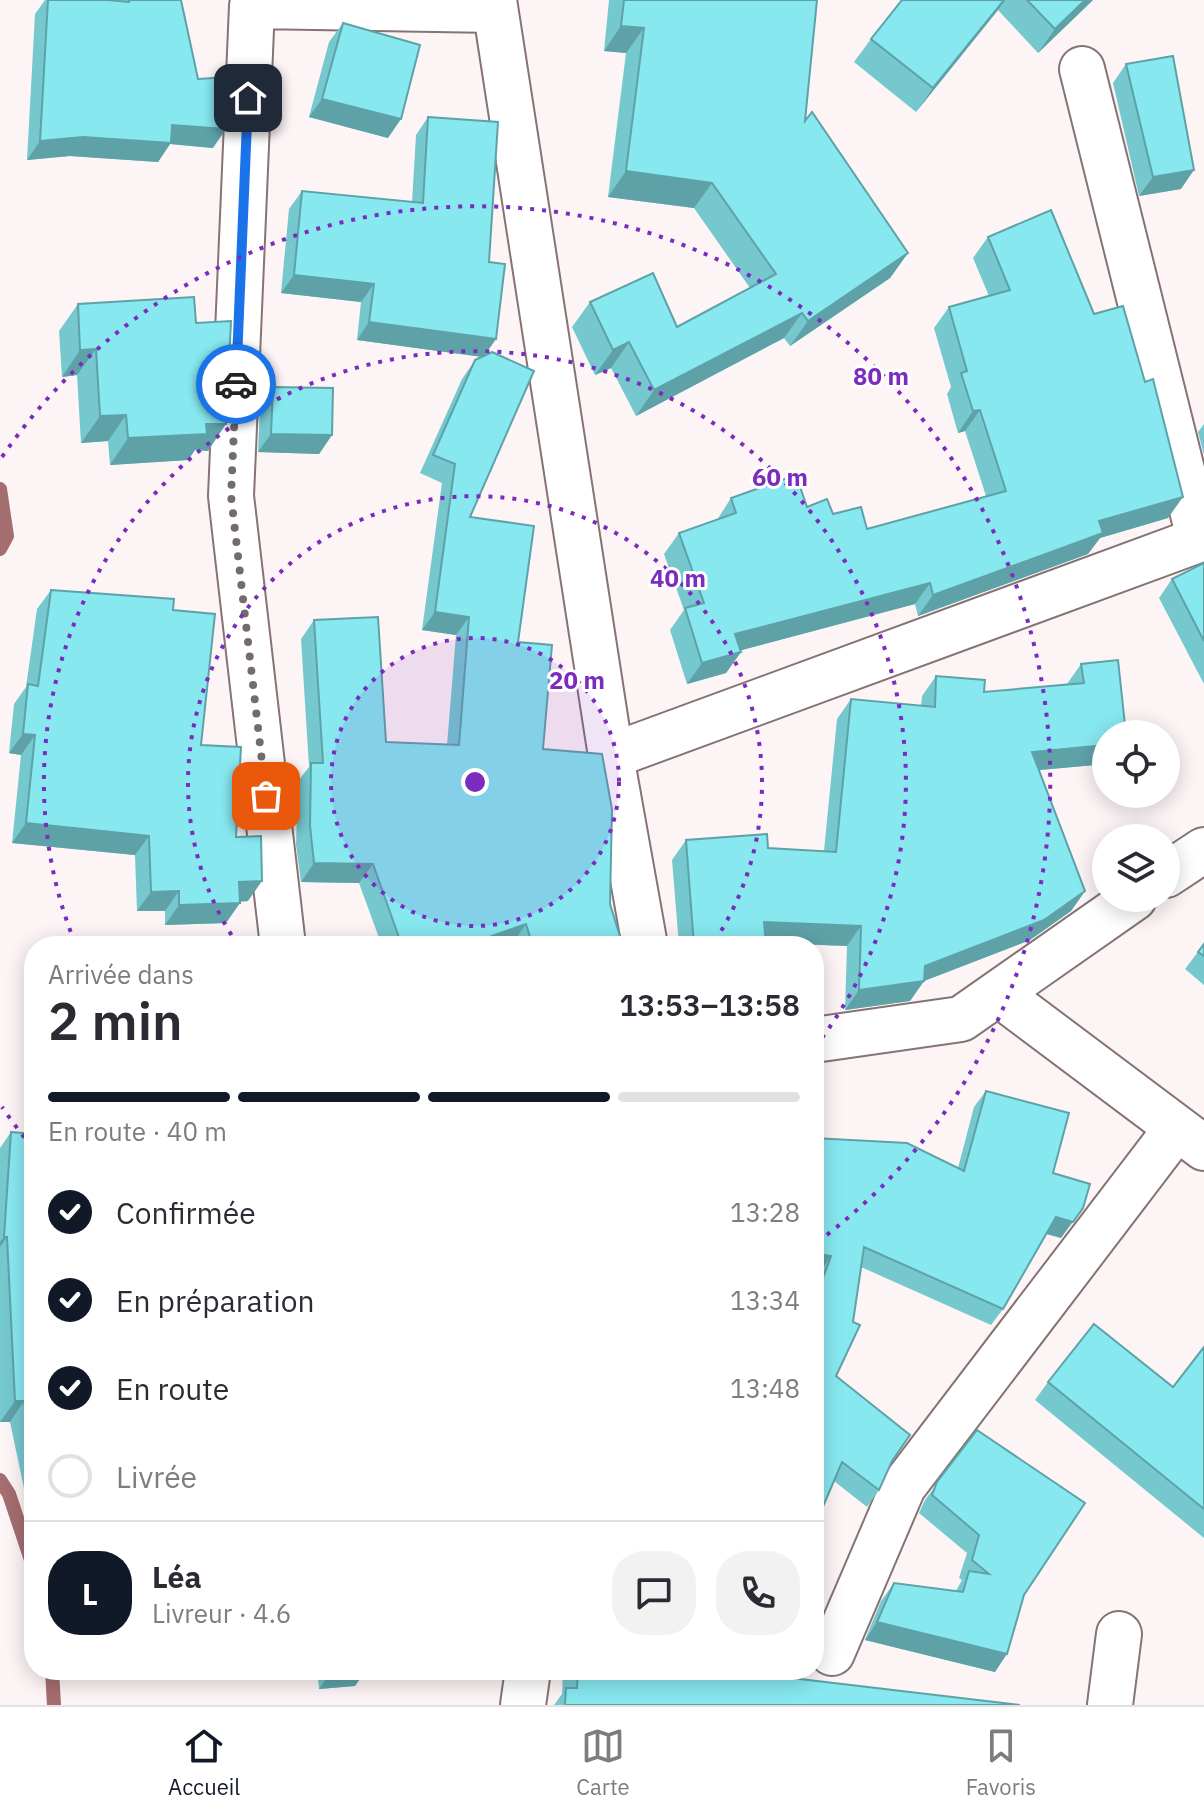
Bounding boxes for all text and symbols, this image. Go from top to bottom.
pin [214,64,282,132]
icon: home [226,76,270,120]
courier [196,344,276,424]
text: 80 m [853,360,909,392]
icon: car [214,362,258,406]
text: 60 m [752,461,808,493]
text: 40 m [650,562,706,594]
text: 20 m [549,664,605,696]
map controls [1092,720,1180,912]
button: locate [1092,720,1180,808]
pin [232,762,300,830]
centre of rings [461,768,489,796]
icon: bag [244,774,288,818]
button: layers [1092,824,1180,912]
text: Arrivée dans [48,957,194,991]
text: 13:53–13:58 [619,985,800,1024]
text: 2 min [48,987,183,1054]
text: En route · 40 m [48,1114,227,1148]
icon: check [48,1190,92,1234]
text: Confirmée [116,1193,256,1232]
text: 13:28 [730,1195,800,1229]
icon: check [48,1278,92,1322]
text: En préparation [116,1281,315,1320]
text: 13:34 [730,1283,800,1317]
icon: check [48,1366,92,1410]
text: En route [116,1369,229,1408]
text: 13:48 [730,1371,800,1405]
text: Livrée [116,1457,197,1496]
button: chat [612,1551,696,1635]
button: phone [716,1551,800,1635]
text: Léa [152,1557,202,1596]
text: L [82,1574,98,1613]
text: Livreur · 4.6 [152,1596,291,1630]
tab: Accueil [168,1724,240,1801]
tab: Carte [576,1724,630,1801]
tab: Favoris [966,1724,1036,1801]

